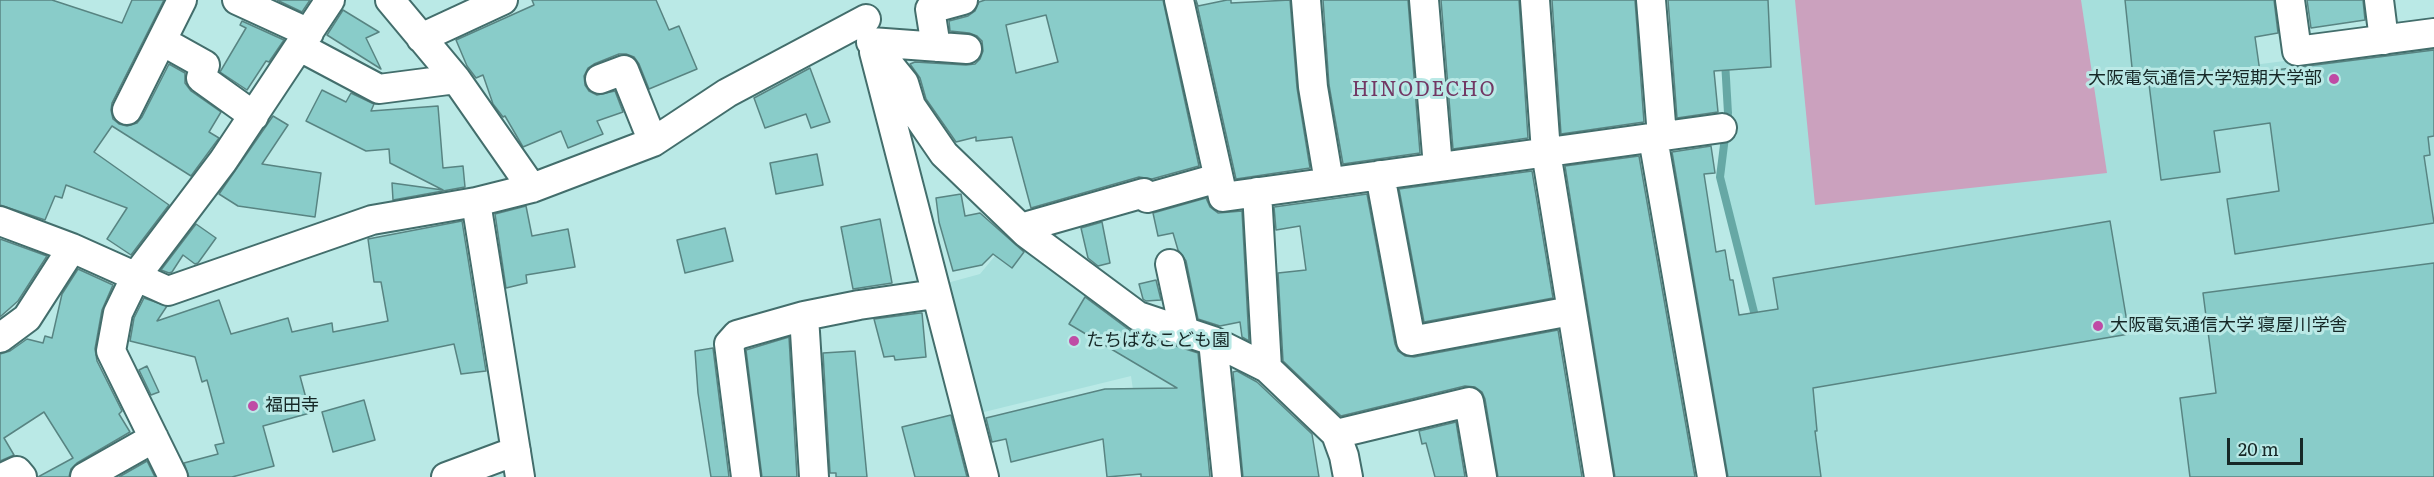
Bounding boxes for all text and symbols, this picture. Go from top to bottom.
place label: 大阪電気通信大学短期大学部 [2088,68,2322,90]
marker: 大阪電気通信大学短期大学部 [2327,72,2341,86]
district label: HINODECHO [1352,78,1496,102]
place label: 大阪電気通信大学 寝屋川学舎 [2110,315,2348,337]
marker: 大阪電気通信大学 寝屋川学舎 [2091,319,2105,333]
place label: たちばなこども園 [1086,330,1230,352]
marker: たちばなこども園 [1067,334,1081,348]
place label: 福田寺 [265,395,319,417]
marker: 福田寺 [246,399,260,413]
scale bar [2230,426,2306,464]
text: 20 m [2238,435,2279,462]

